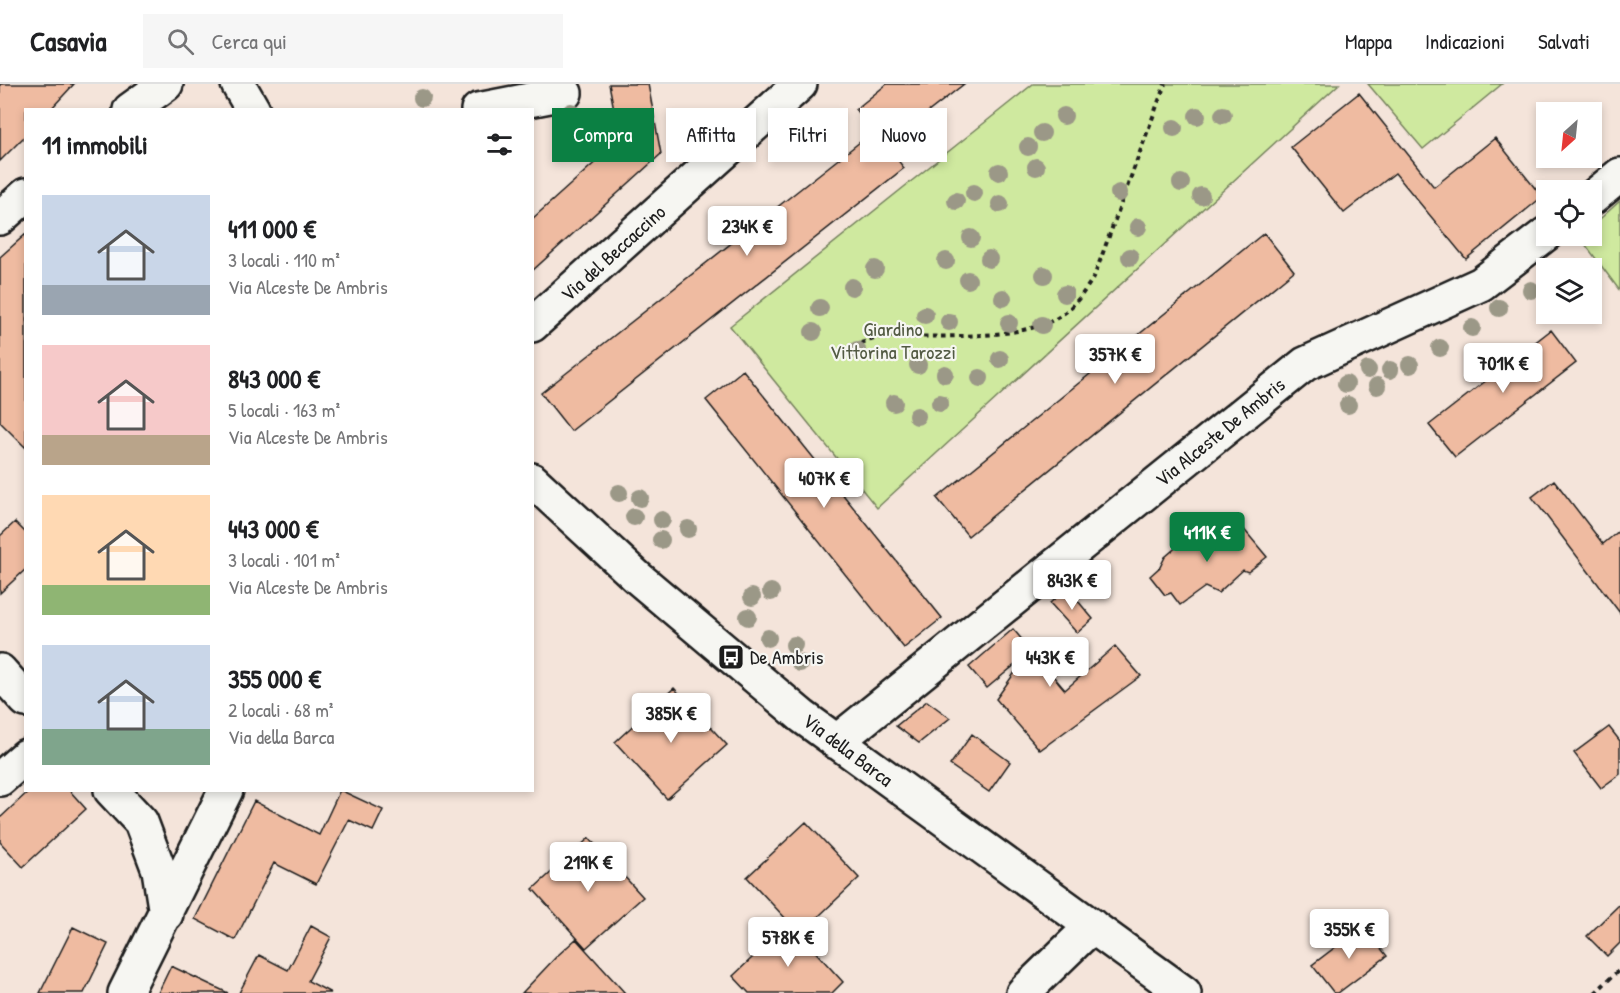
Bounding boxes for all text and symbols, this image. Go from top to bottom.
search box [143,14,563,68]
text: Casavia [30,22,107,60]
icon: search [164,25,197,58]
text: Cerca qui [212,26,287,56]
text: Mappa [1345,27,1392,56]
text: Indicazioni [1425,27,1505,56]
text: Salvati [1538,27,1590,56]
north arrow [1536,102,1602,168]
map controls [1536,102,1602,324]
chip: Compra [552,108,654,162]
chip: Affitta [666,108,756,162]
chip: Filtri [768,108,848,162]
chip: Nuovo [860,108,947,162]
text: 11 immobili [42,127,148,162]
icon: filters [483,128,516,161]
button: locate [1536,180,1602,246]
street label: Via del Beccaccino [554,198,671,307]
pin: 234K € [698,206,796,257]
text: 411 000 € [228,211,316,246]
text: 234K € [722,212,772,239]
icon: home [90,219,162,291]
text: 3 locali · 110 m² [228,246,340,273]
button: layers [1536,258,1602,324]
text: Via Alceste De Ambris [228,273,388,300]
park label: Giardino Vittorina Tarozzi [830,315,956,365]
pin: 357K € [1066,334,1164,385]
text: 357K € [1089,340,1141,367]
pin: 701K € [1454,343,1552,394]
text: 701K € [1478,349,1528,376]
text: 843 000 € [228,361,320,396]
icon: home [90,369,162,441]
street label: Via Alceste De Ambris [1149,371,1290,492]
text: 5 locali · 163 m² [228,396,340,423]
text: Via Alceste De Ambris [228,423,388,450]
pin: 407K € [775,458,873,509]
text: 407K € [798,464,850,491]
text: 443 000 € [228,511,319,546]
pin: 411K € [1158,512,1256,563]
text: 411K € [1184,518,1230,545]
icon: home [90,519,162,591]
text: 3 locali · 101 m² [228,546,340,573]
pin: 843K € [1023,560,1121,611]
text: 843K € [1047,566,1097,593]
text: Via Alceste De Ambris [228,573,388,600]
pin: 443K € [1001,637,1099,688]
bus stop icon: De Ambris [716,642,746,672]
place label: De Ambris [750,643,824,670]
text: 443K € [1026,643,1074,670]
text: 355 000 € [228,661,321,696]
icon: home [90,669,162,741]
pin: 385K € [622,693,720,744]
text: 2 locali · 68 m² [228,696,333,723]
text: 385K € [646,699,696,726]
street label: Via della Barca [798,707,899,792]
text: Via della Barca [228,723,334,750]
pin: 219K € [539,842,637,893]
text: 219K € [564,848,612,875]
pin: 355K € [1300,909,1398,960]
text: 355K € [1324,915,1374,942]
pin: 578K € [739,917,837,968]
text: 578K € [762,923,814,950]

